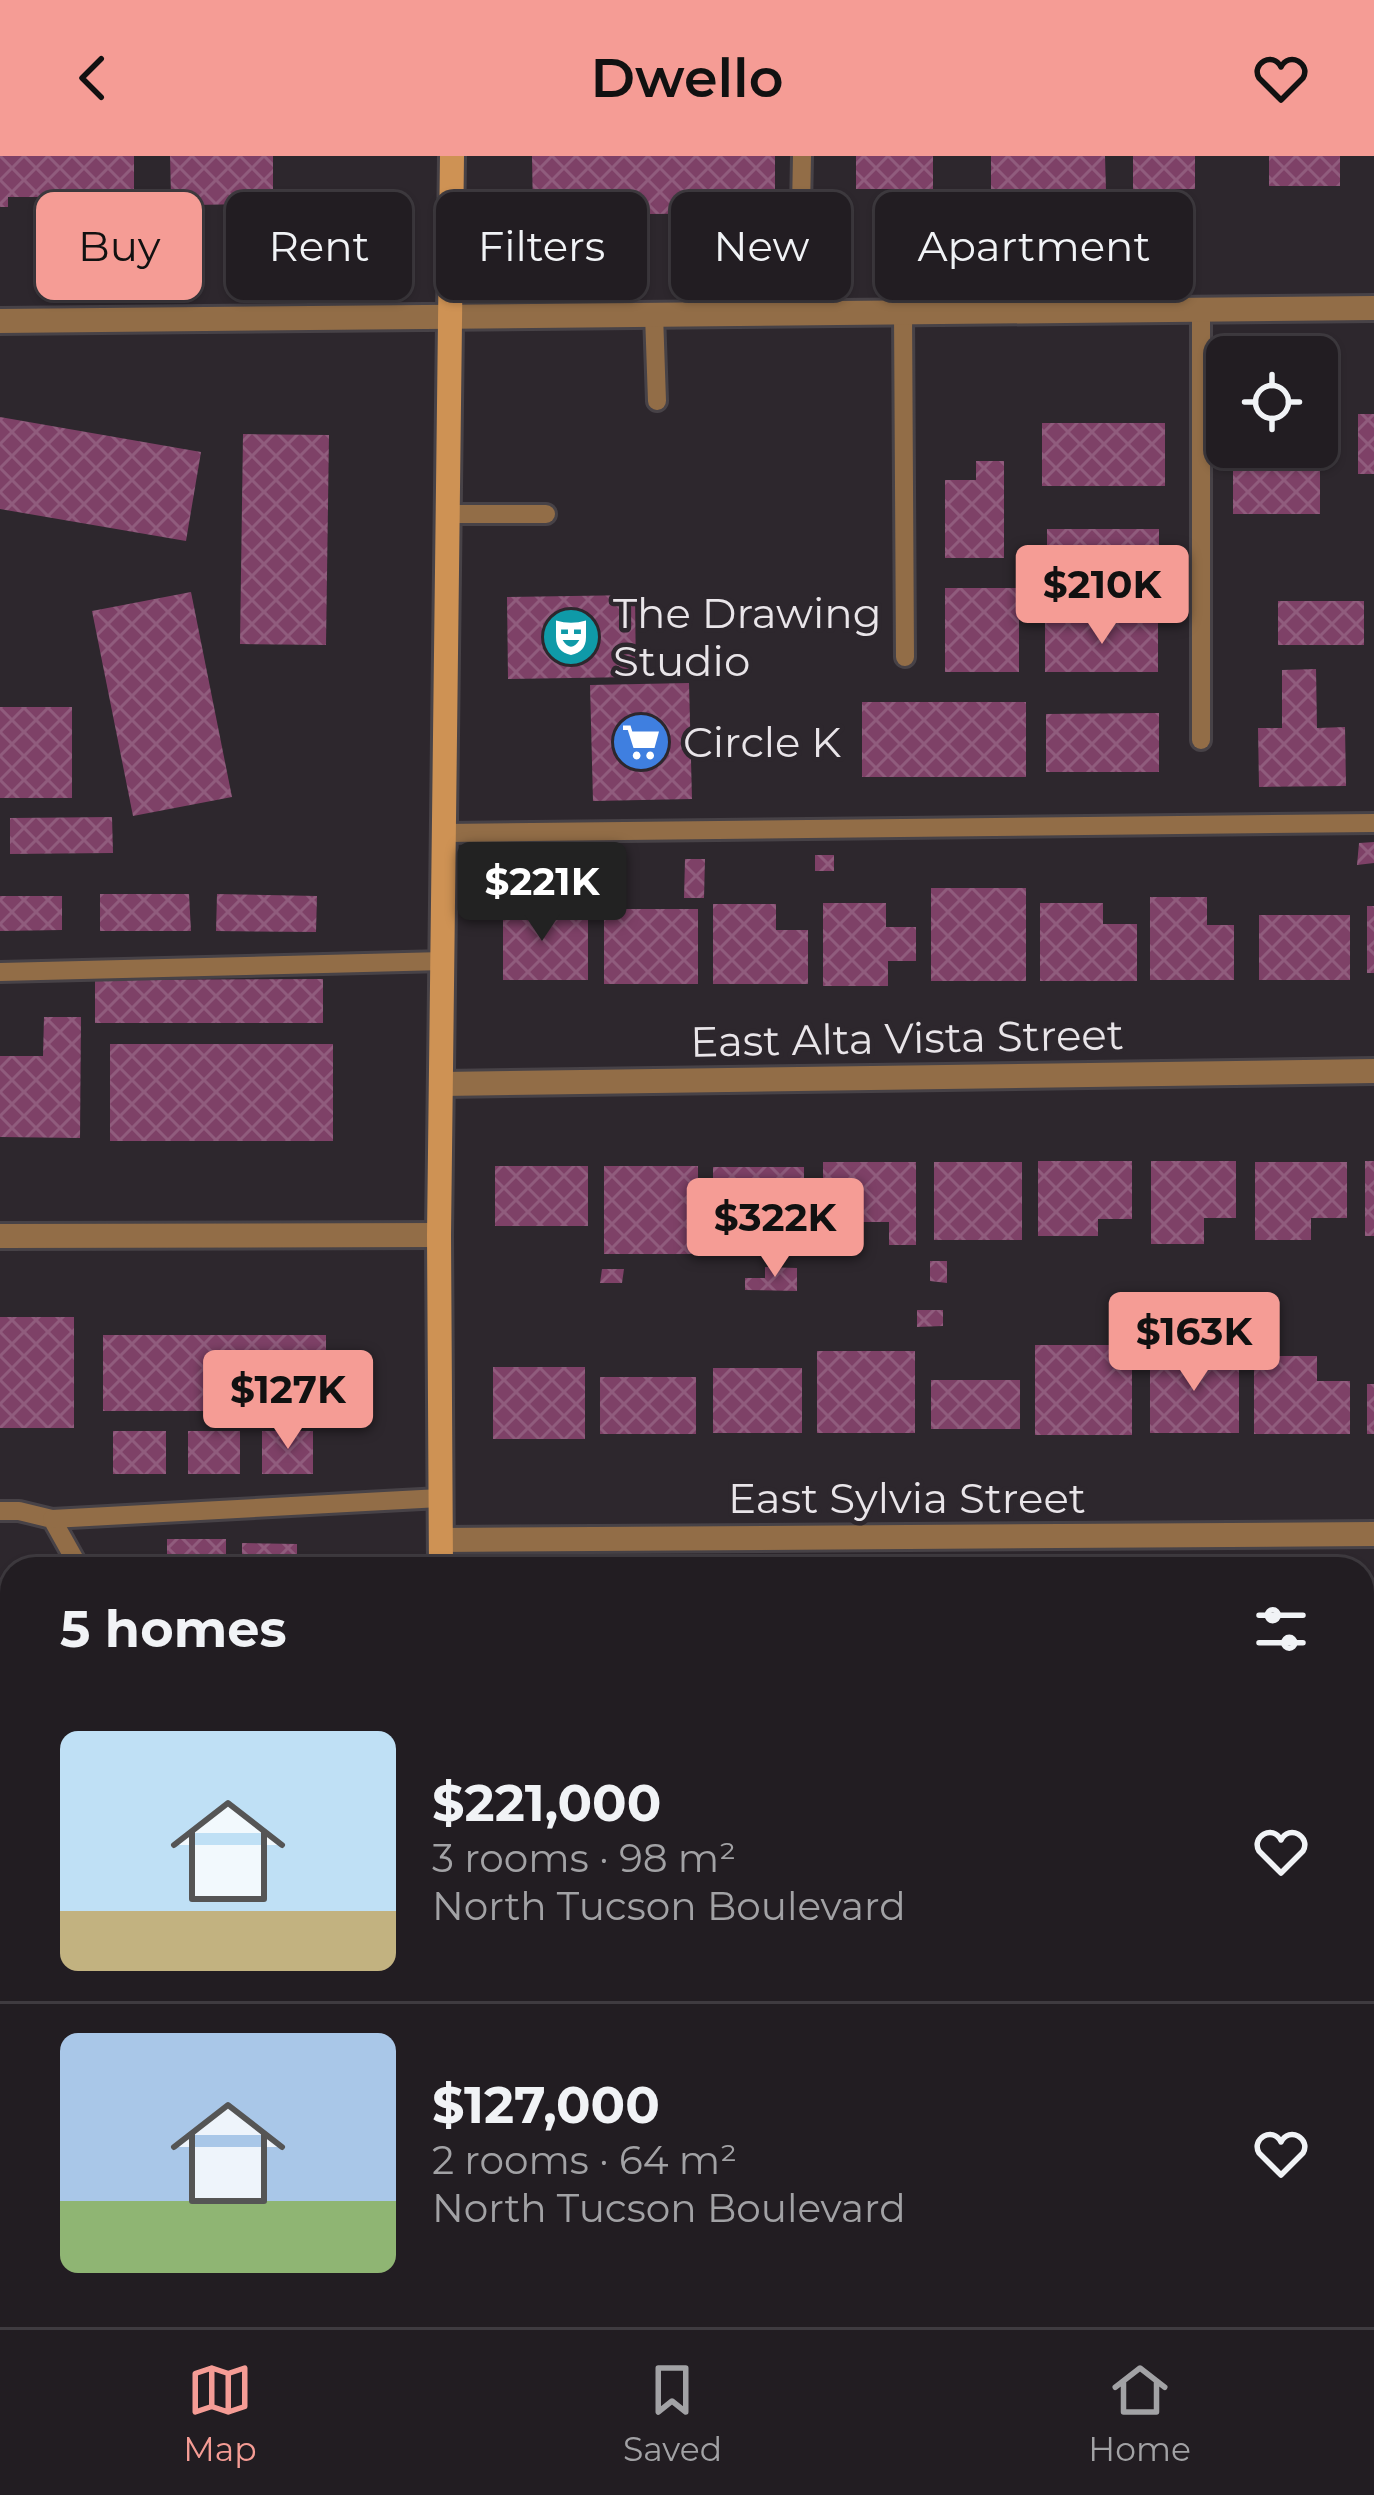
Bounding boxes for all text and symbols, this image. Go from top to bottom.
icon: back [60,45,126,111]
text: Dwello [590,45,784,111]
icon: heart [1248,45,1314,111]
chip: Buy [36,192,202,300]
chip: Rent [226,192,412,300]
chip: Filters [436,192,647,300]
chip: New [671,192,851,300]
chip: Apartment [875,192,1193,300]
map controls [1206,336,1338,468]
button: locate [1206,336,1338,468]
pin: $210K [1018,545,1186,647]
text: $210K [1043,560,1161,608]
place label: The Drawing Studio [613,587,881,687]
theatre icon: The Drawing Studio [540,606,602,668]
supermarket icon: Circle K [610,711,672,773]
place label: Circle K [683,716,841,768]
pin: $221K [458,842,626,944]
text: $221K [484,857,600,905]
street label: East Alta Vista Street [690,1008,1124,1068]
pin: $322K [691,1178,859,1280]
text: $322K [714,1193,836,1241]
pin: $163K [1110,1292,1278,1394]
text: $163K [1136,1307,1252,1355]
pin: $127K [204,1350,372,1452]
text: $127K [230,1365,346,1413]
street label: East Sylvia Street [728,1472,1086,1524]
icon: filters [1248,1596,1314,1662]
text: 5 homes [60,1598,287,1660]
text: $221,000 [432,1772,661,1834]
icon: home [156,1779,300,1923]
icon: heart [1248,1818,1314,1884]
text: 3 rooms · 98 m² [432,1834,736,1882]
text: North Tucson Boulevard [432,1882,906,1930]
text: $127,000 [432,2074,660,2136]
icon: home [156,2081,300,2225]
icon: heart [1248,2120,1314,2186]
text: 2 rooms · 64 m² [432,2136,737,2184]
text: North Tucson Boulevard [432,2184,906,2232]
tab: Map [183,2357,257,2469]
tab: Saved [623,2357,722,2469]
tab: Home [1088,2357,1191,2469]

